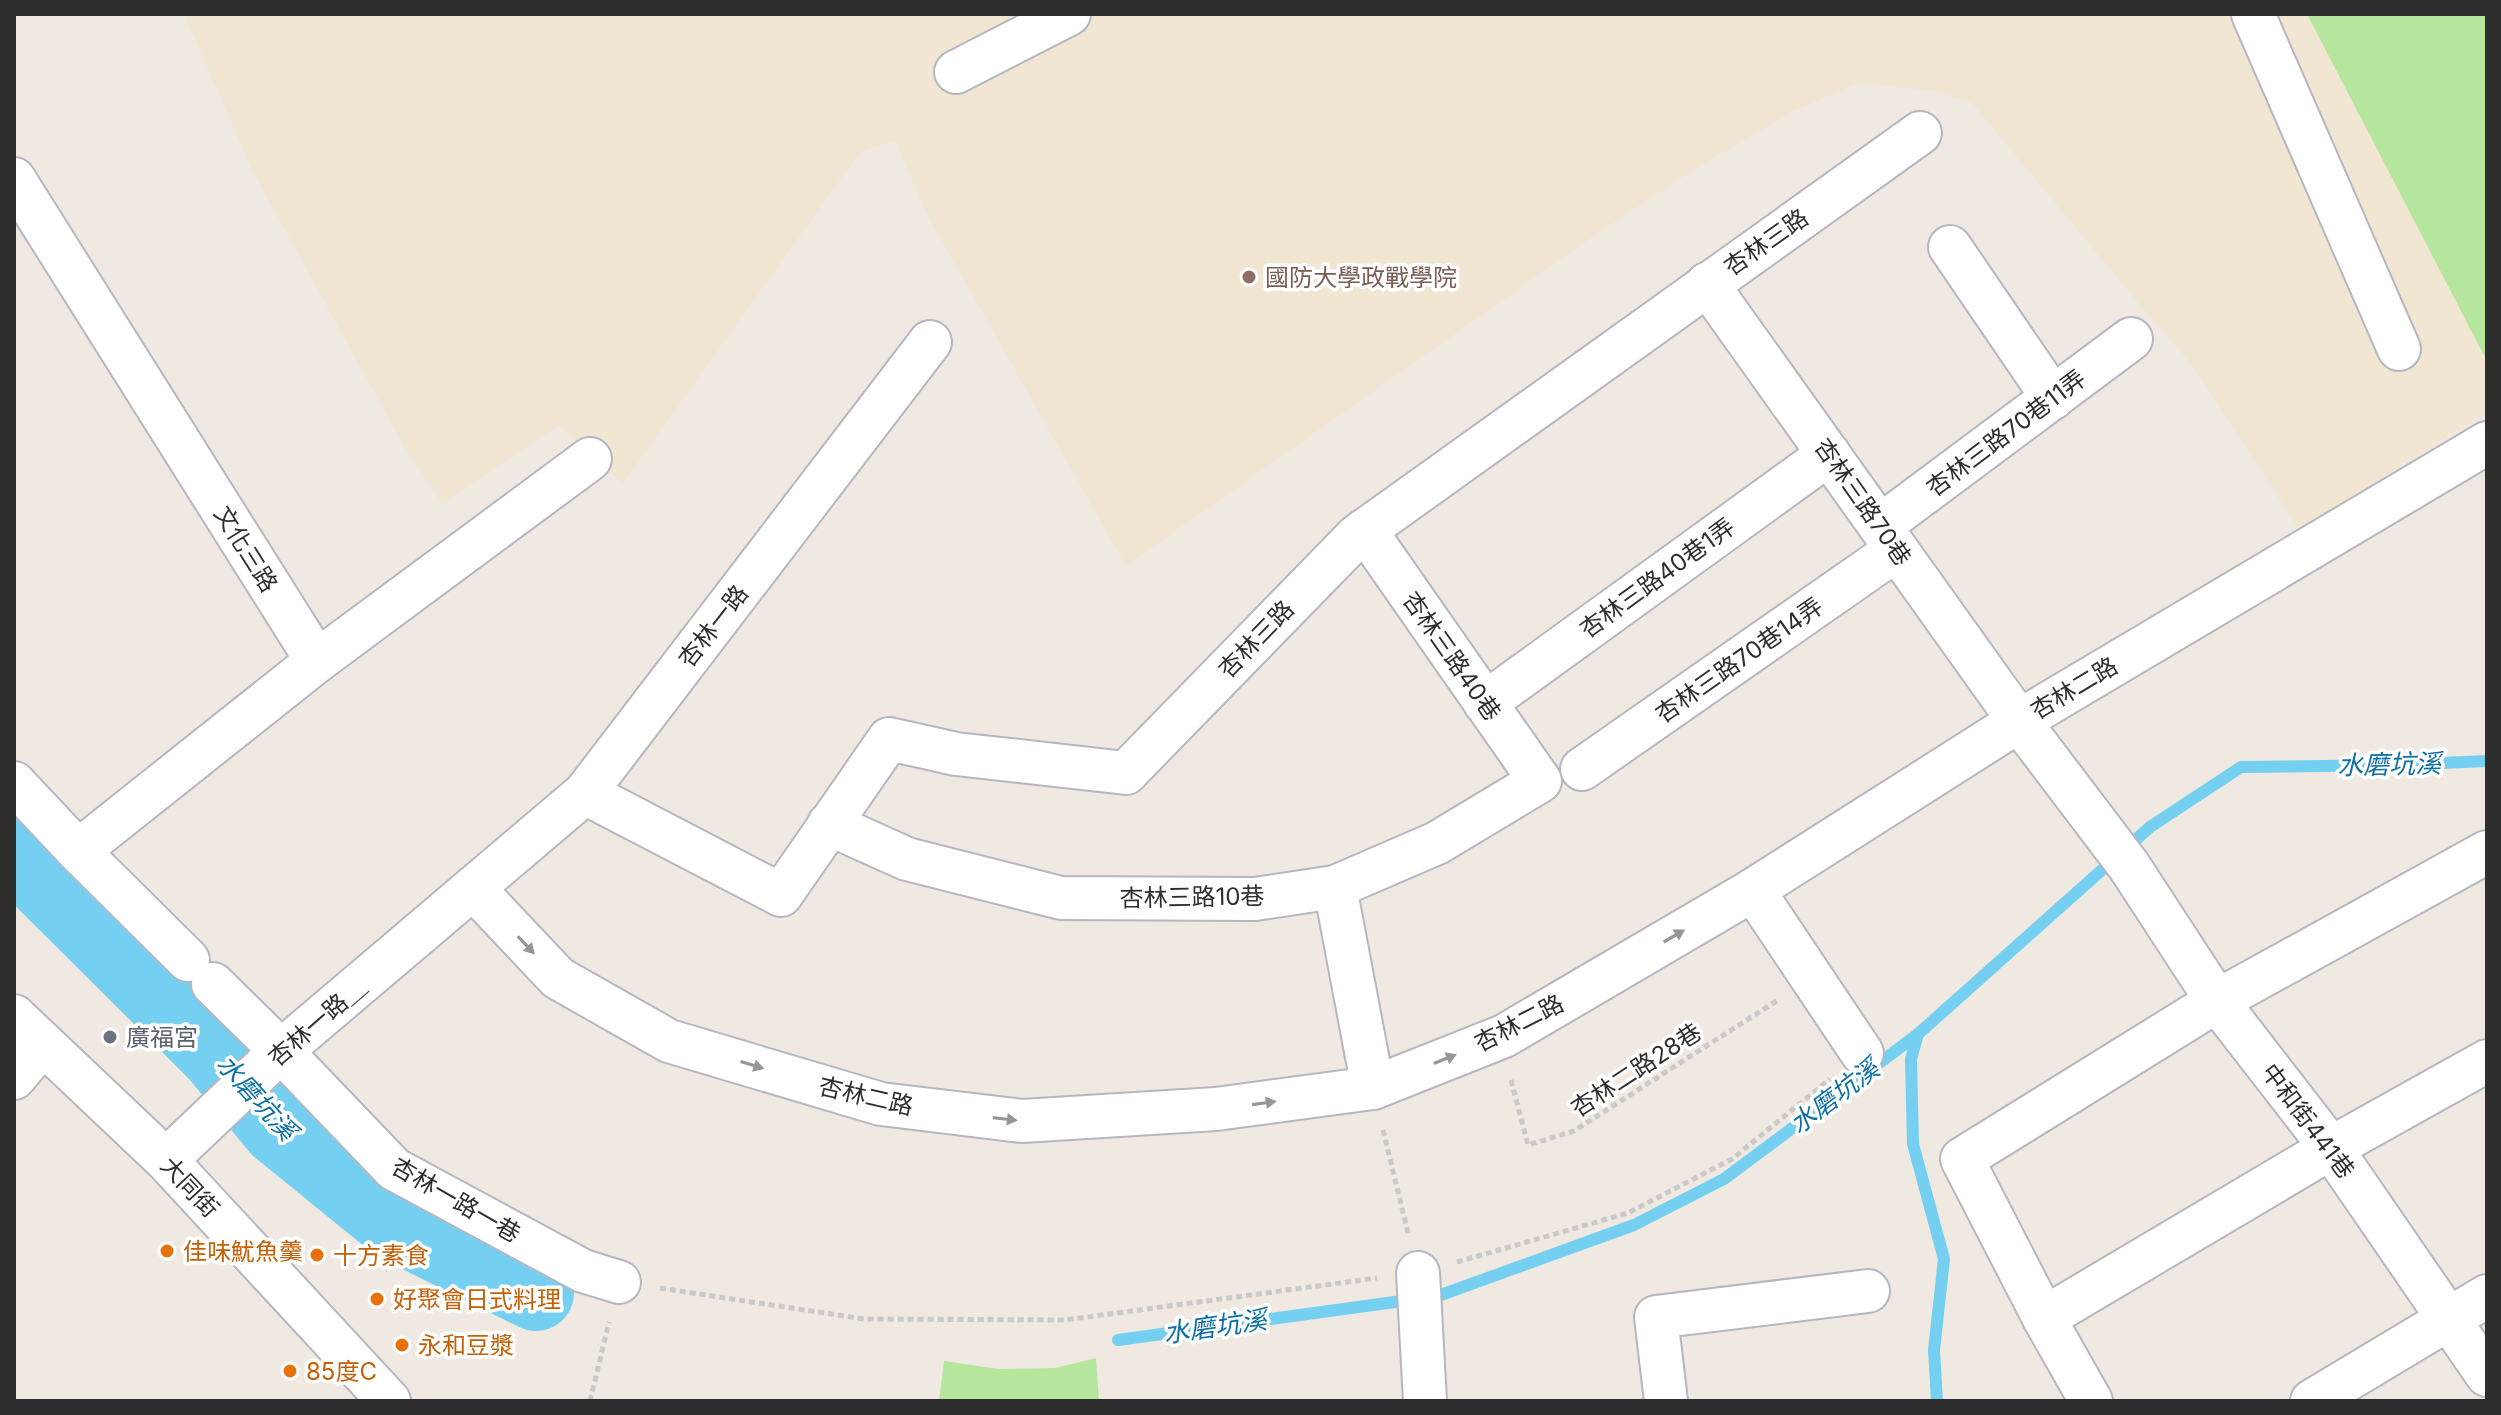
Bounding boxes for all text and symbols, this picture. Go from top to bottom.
street label: 杏林三路 [1718,203,1814,281]
place label: 國防大學政戰學院 [1265,263,1457,292]
marker: 國防大學政戰學院 [1240,268,1258,286]
street label: 杏林三路70巷11弄 [1921,364,2091,502]
street label: 杏林三路70巷 [1809,433,1917,571]
street label: 文化三路 [208,501,284,597]
street label: 杏林三路40巷1弄 [1574,512,1740,644]
street label: 杏林一路 [672,579,754,673]
street label: 杏林三路40巷 [1397,586,1507,726]
street label: 杏林三路70巷14弄 [1650,591,1828,729]
street label: 杏林三路 [1212,594,1300,684]
street label: 杏林二路 [2025,651,2123,725]
water label: 水磨坑溪 [2337,748,2445,780]
street label: 杏林三路10巷 [1119,881,1265,913]
one-way arrow [1663,929,1685,943]
one-way arrow [517,935,535,954]
street label: 杏林一路＿ [262,972,372,1072]
street label: 杏林二路 [1470,988,1568,1058]
street label: 杏林二路28巷 [1565,1017,1707,1123]
place label: 廣福宮 [126,1023,198,1052]
marker: 廣福宮 [101,1028,119,1046]
water label: 水磨坑溪 [211,1048,306,1149]
water label: 水磨坑溪 [1783,1050,1888,1140]
one-way arrow [1433,1052,1457,1065]
street label: 中和街441巷 [2255,1058,2361,1184]
one-way arrow [740,1059,764,1072]
street label: 杏林二路 [816,1071,916,1121]
one-way arrow [1252,1096,1277,1109]
one-way arrow [993,1113,1018,1126]
street label: 大同街 [155,1151,225,1223]
street label: 杏林一路一巷 [386,1151,526,1249]
place label: 佳味魷魚羹 [183,1237,303,1266]
place label: 十方素食 [333,1241,429,1270]
marker: 佳味魷魚羹 [158,1242,176,1260]
marker: 十方素食 [308,1246,326,1264]
place label: 好聚會日式料理 [393,1285,561,1314]
marker: 好聚會日式料理 [368,1290,386,1308]
water label: 水磨坑溪 [1161,1303,1273,1349]
place label: 永和豆漿 [418,1331,514,1360]
marker: 永和豆漿 [393,1336,411,1354]
place label: 85度C [306,1357,377,1386]
marker: 85度C [281,1362,299,1380]

